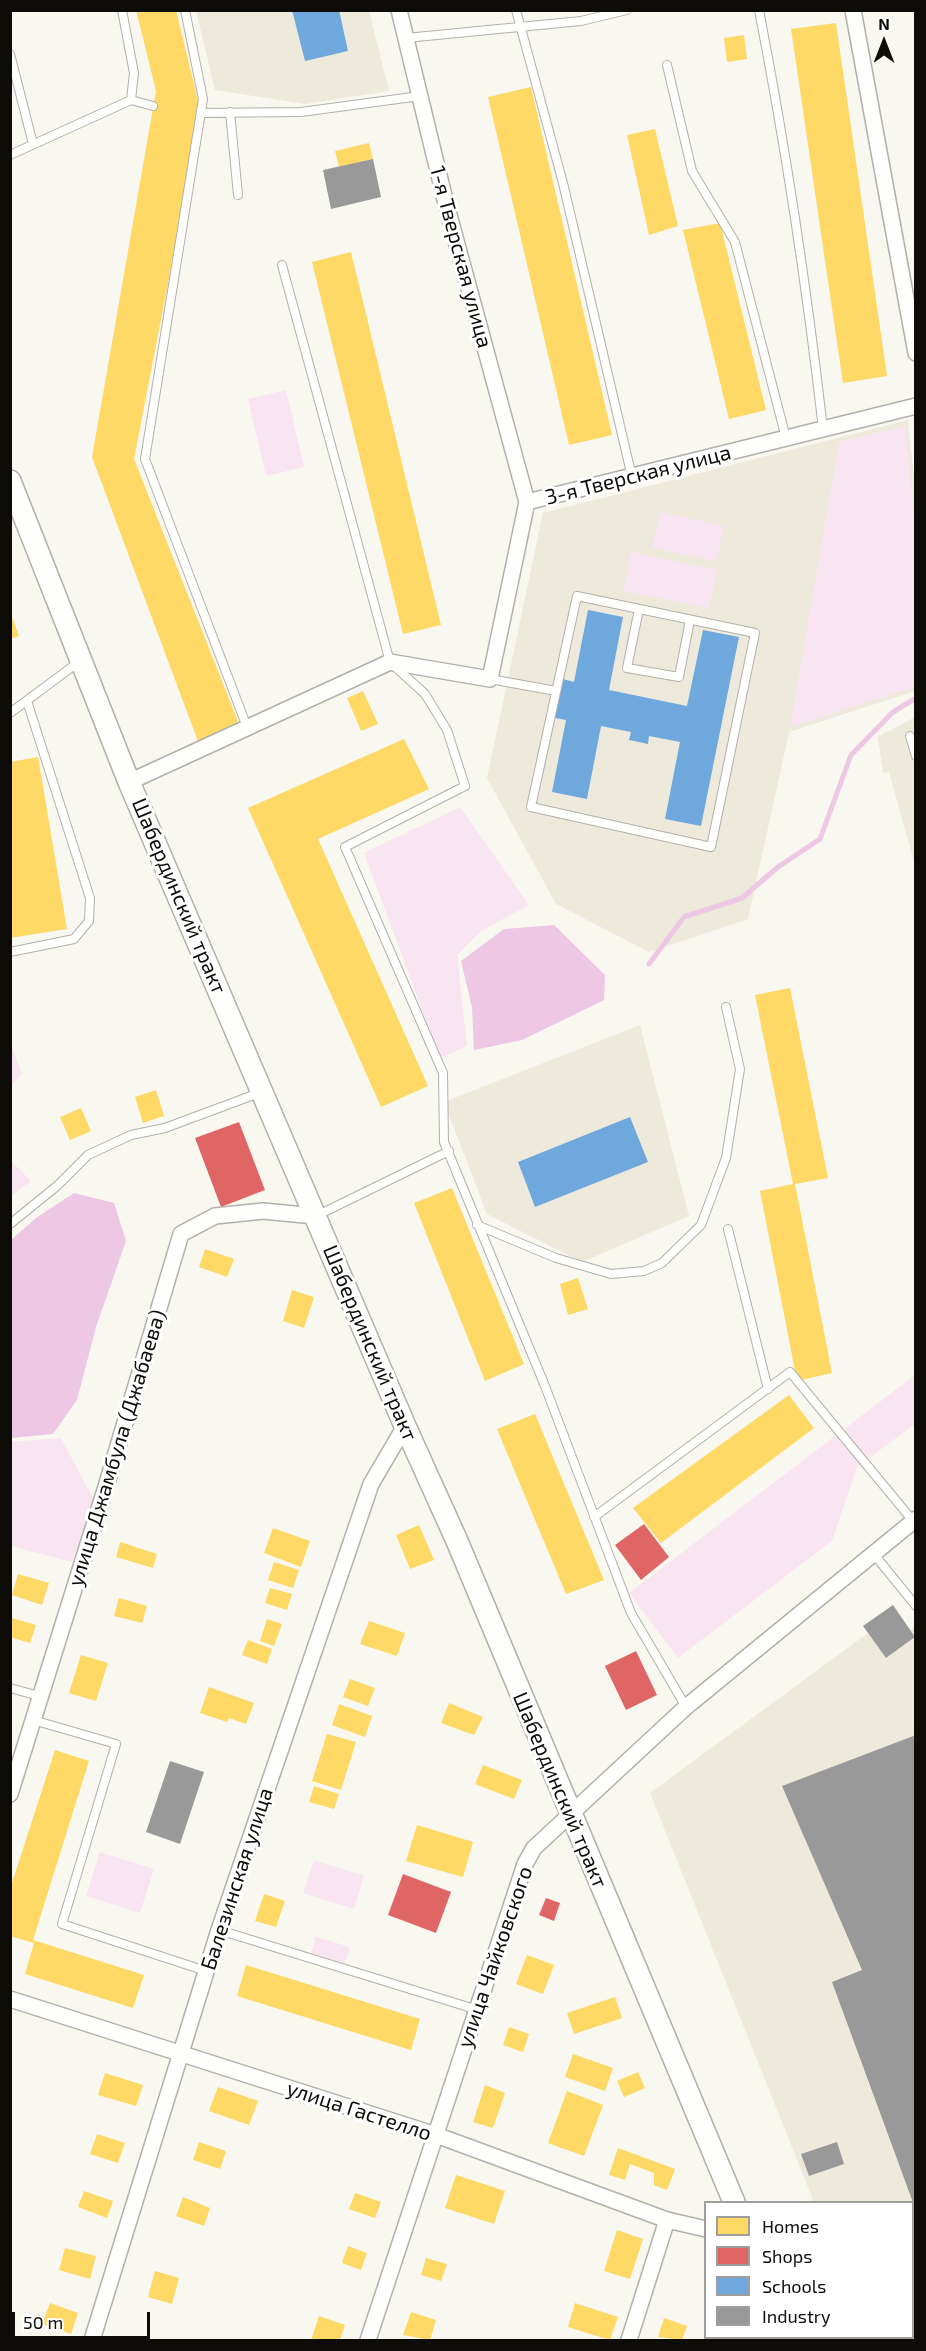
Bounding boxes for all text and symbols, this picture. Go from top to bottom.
north arrow [854,12,914,72]
text: N [878,14,890,33]
street label: 1-я Тверская улица [425,163,497,351]
street label: 3-я Тверская улица [542,440,734,510]
street label: Шабердинский тракт [126,794,232,998]
street label: Шабердинский тракт [317,1241,423,1445]
street label: улица Джамбула (Джабаева) [63,1307,171,1589]
street label: Шабердинский тракт [507,1688,613,1892]
street label: Балезинская улица [196,1785,278,1973]
street label: улица Чайковского [452,1863,538,2051]
street label: улица Гастелло [283,2076,435,2146]
legend [704,2201,914,2339]
text: Homes [762,2215,819,2237]
text: Shops [762,2245,812,2267]
text: Schools [762,2275,826,2297]
scale bar [15,2300,153,2338]
text: Industry [762,2305,831,2327]
text: 50 m [23,2311,63,2333]

